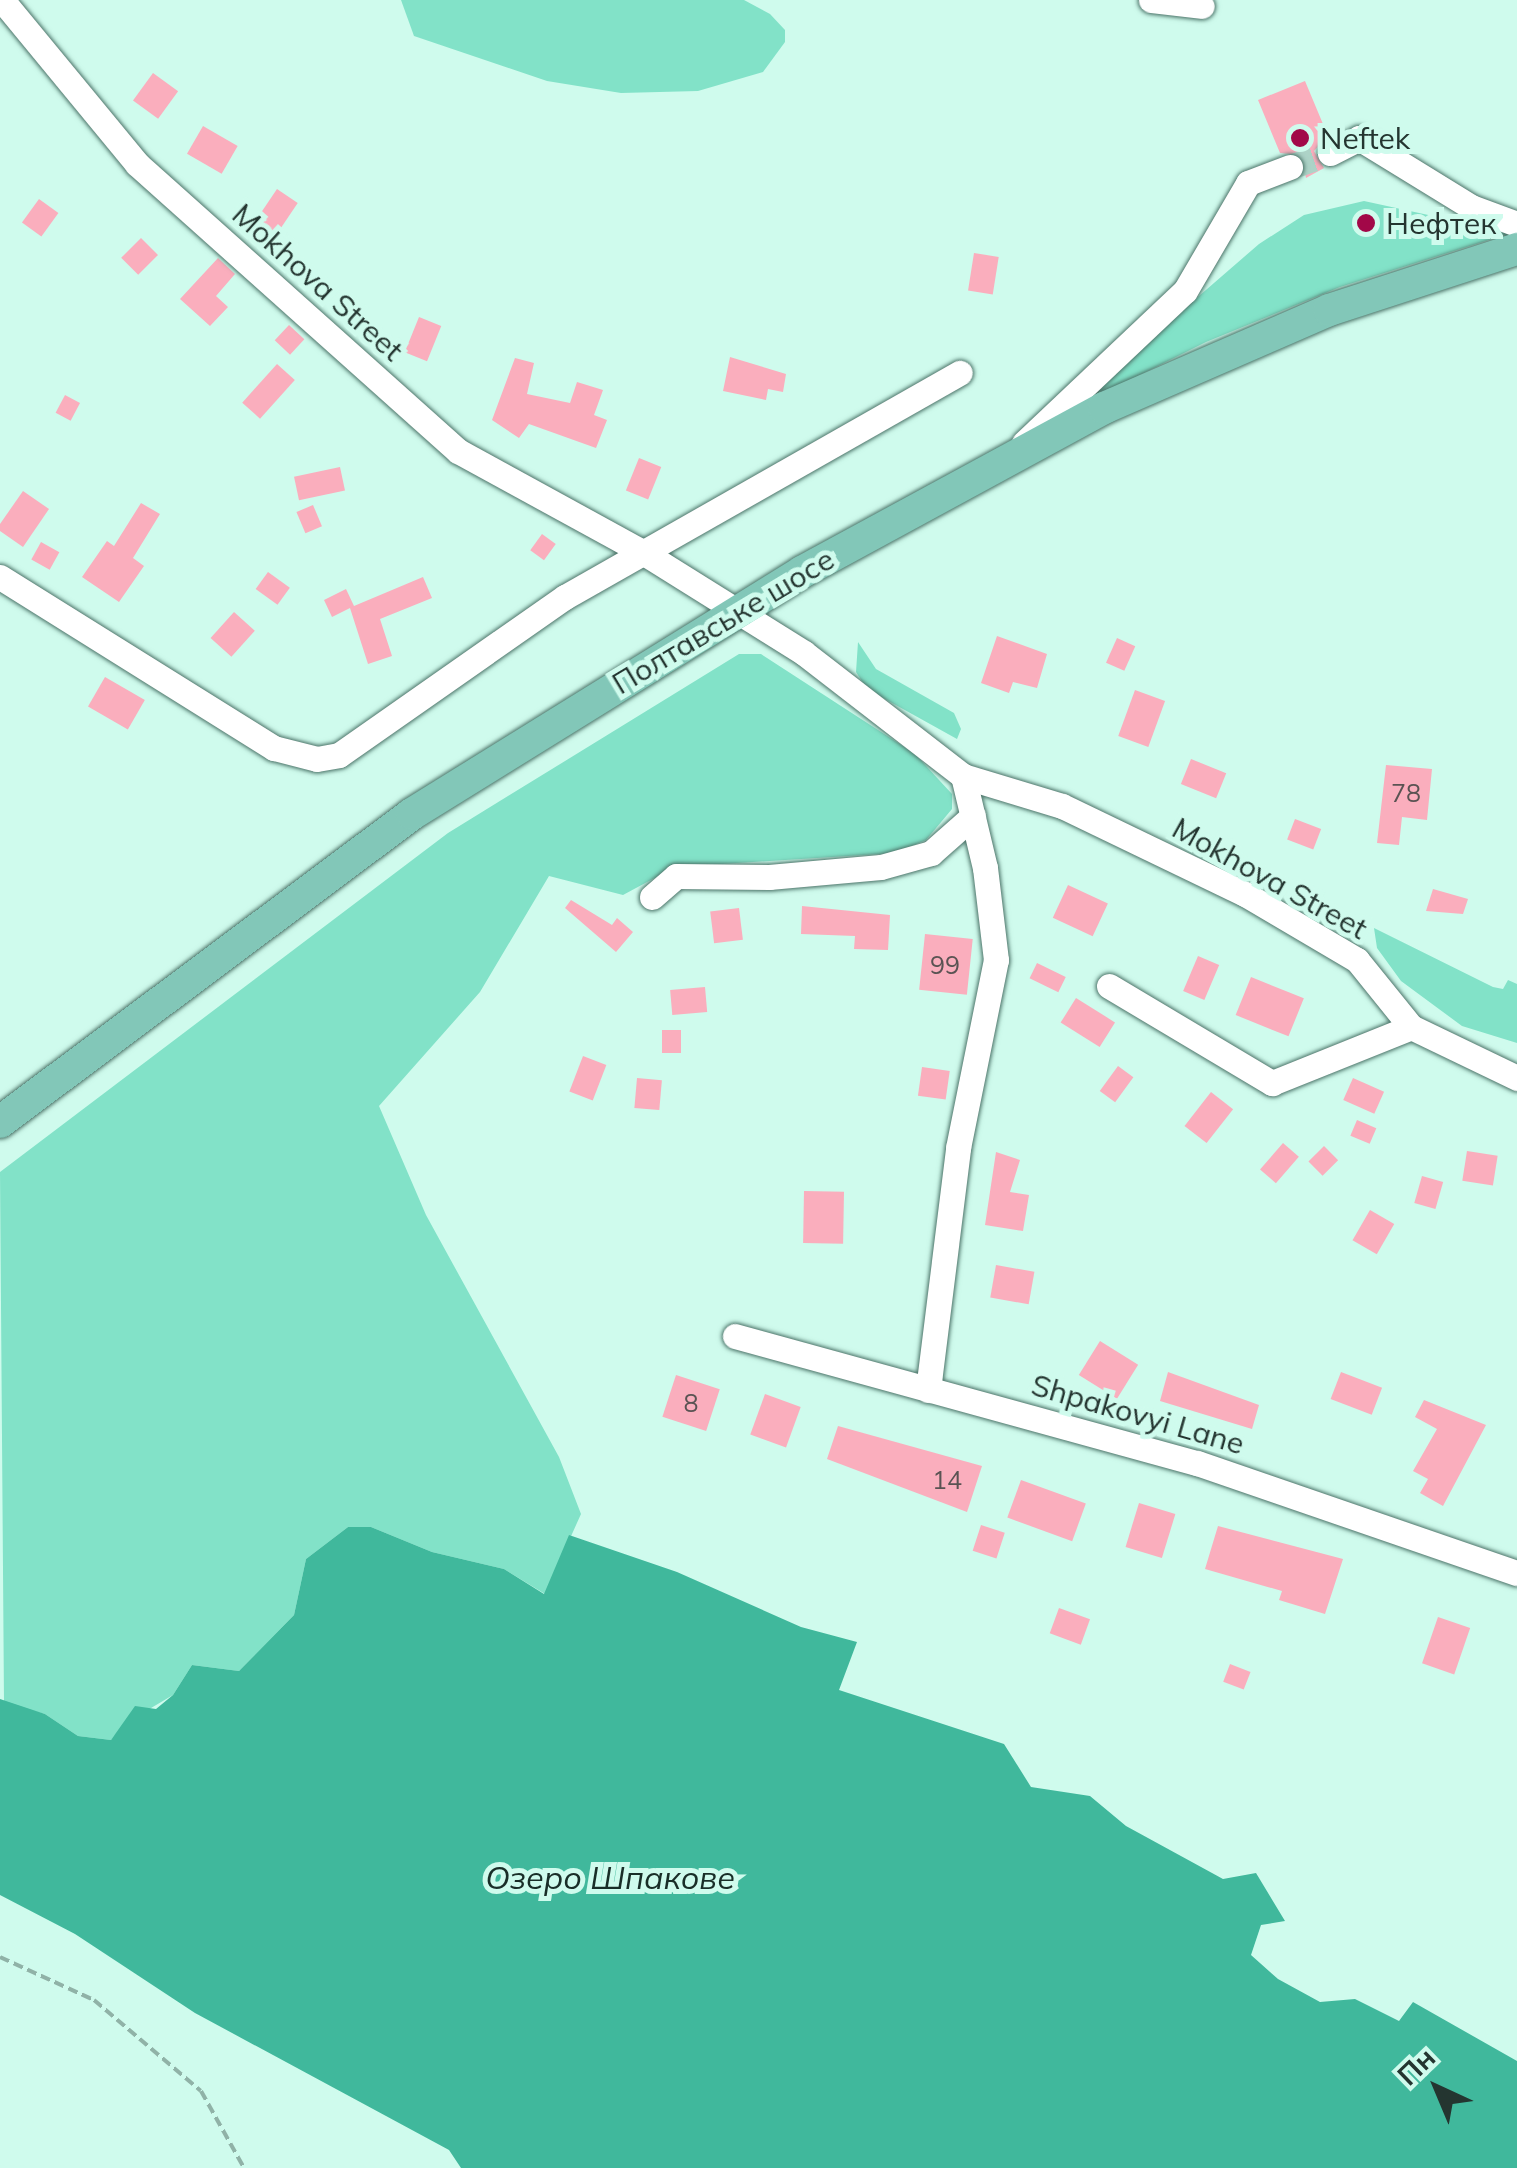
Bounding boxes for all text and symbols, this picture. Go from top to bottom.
place label: Neftek [1320,120,1410,156]
marker: Neftek [1289,127,1311,149]
street label: Mokhova Street [225,196,411,368]
place label: Нефтек [1386,205,1496,241]
marker: Нефтек [1355,212,1377,234]
street label: Полтавське шосе [606,541,840,701]
house number: 78 [1391,778,1421,808]
street label: Mokhova Street [1166,810,1374,946]
house number: 99 [930,950,960,980]
street label: Shpakovyi Lane [1027,1366,1249,1462]
house number: 8 [684,1388,698,1418]
house number: 14 [932,1465,962,1495]
water label: Озеро Шпакове [485,1858,735,1896]
north arrow [1387,2038,1487,2138]
text: Пн [1390,2040,1442,2092]

